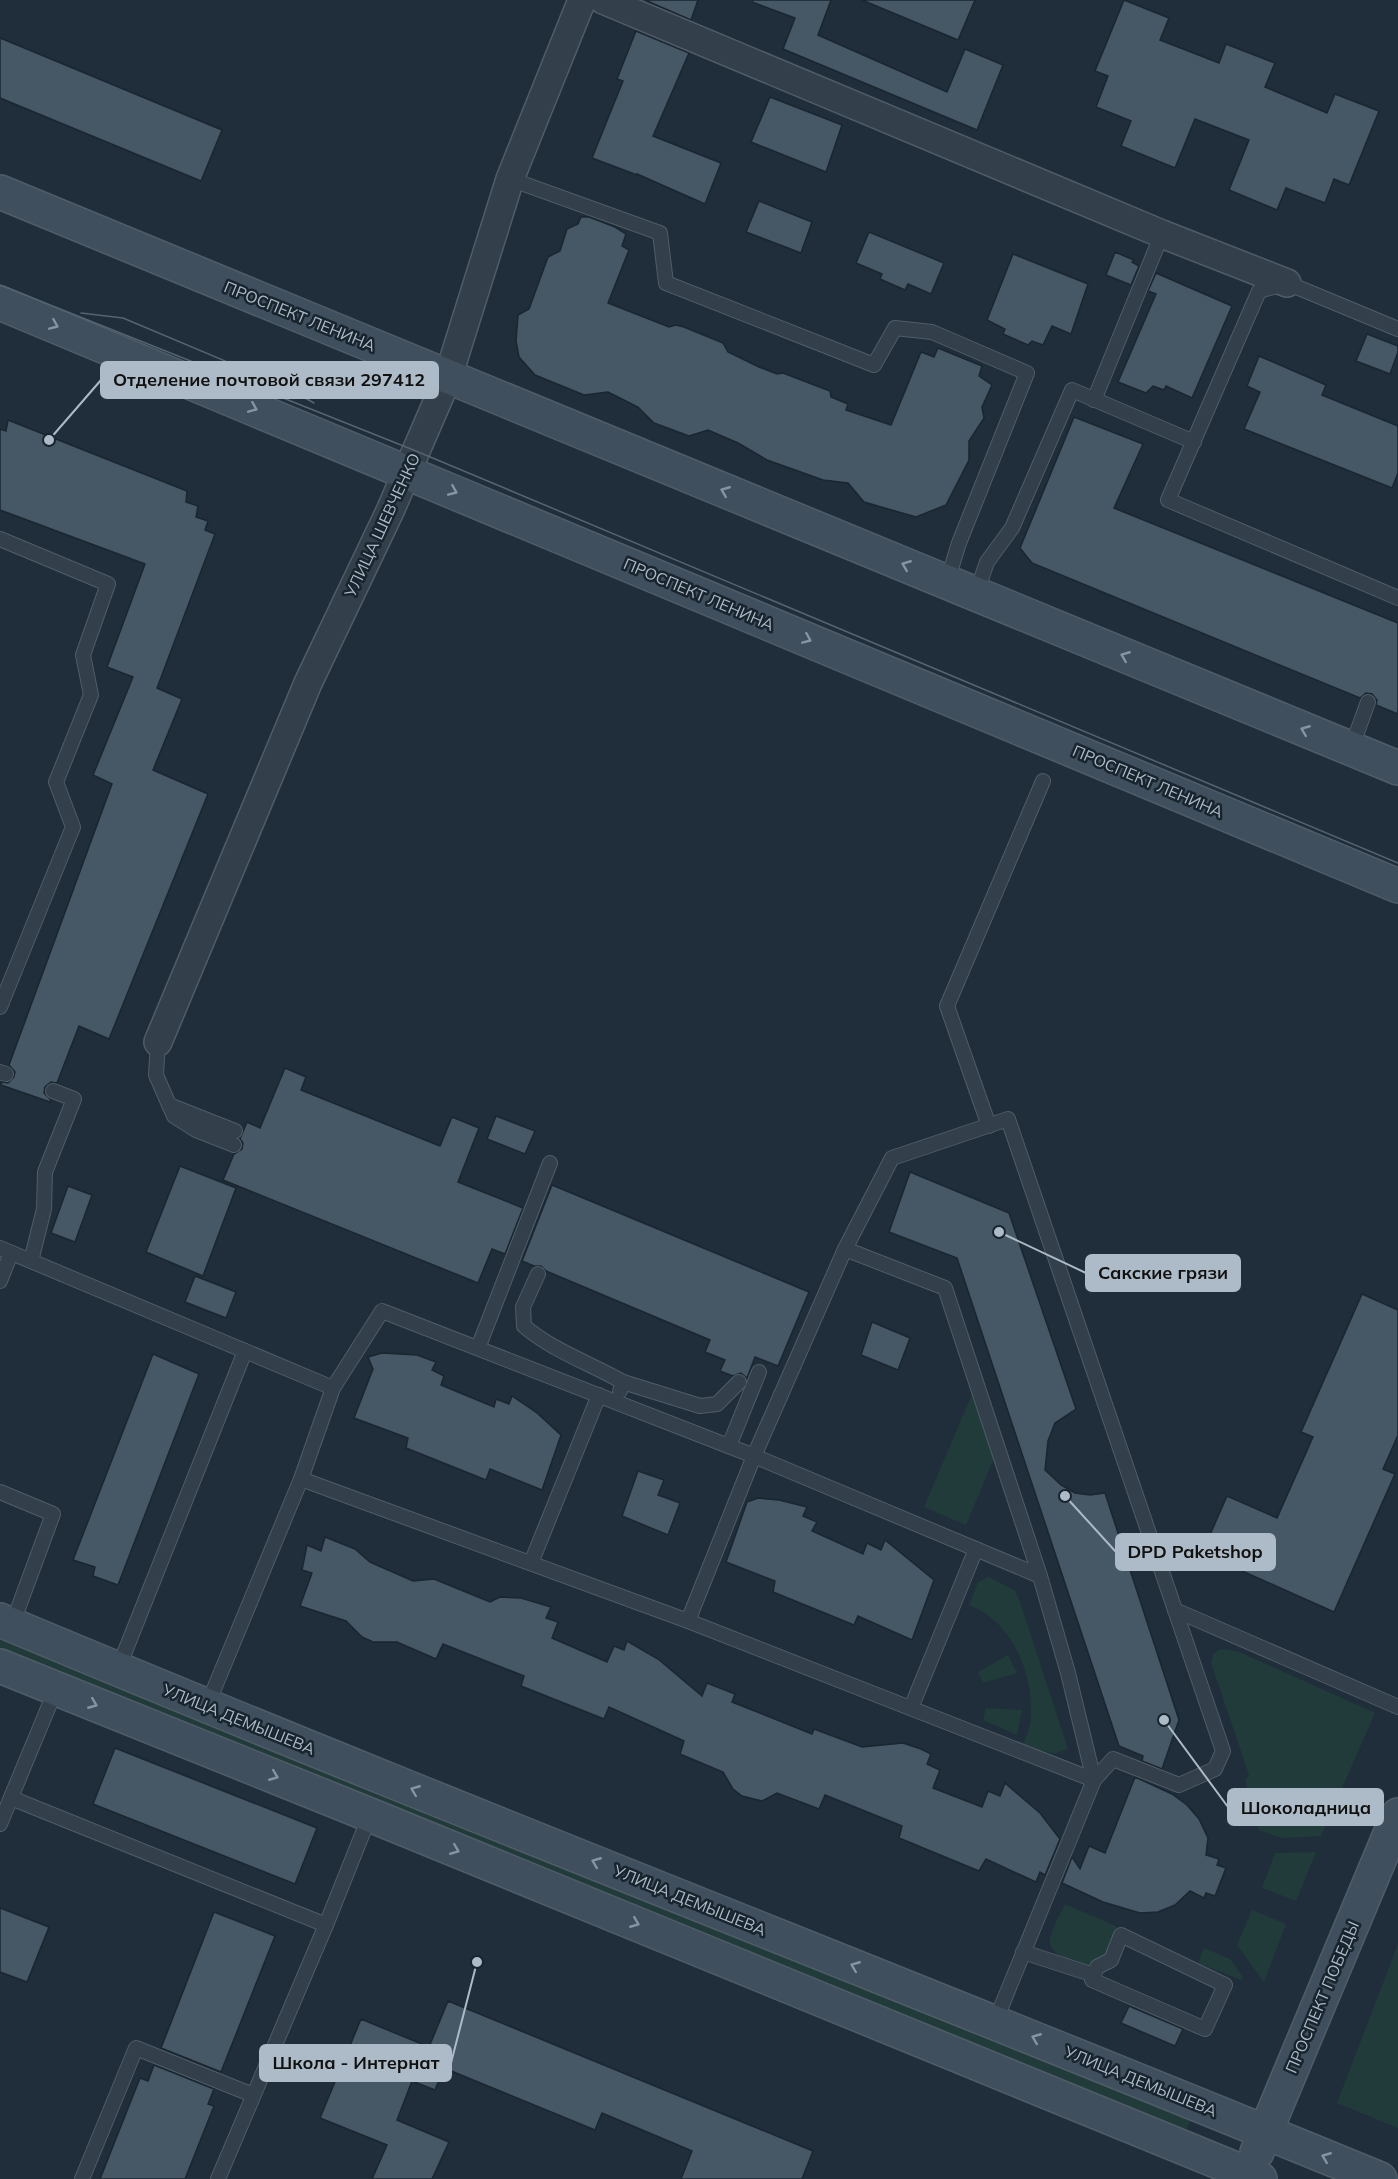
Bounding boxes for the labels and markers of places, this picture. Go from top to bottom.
callout: Отделение почтовой связи 297412 [101,362,438,398]
callout: Сакские грязи [1086,1255,1240,1291]
callout: DPD Paketshop [1116,1534,1275,1570]
callout: Шоколадница [1228,1789,1383,1825]
callout: Школа - Интернат [260,2045,451,2081]

